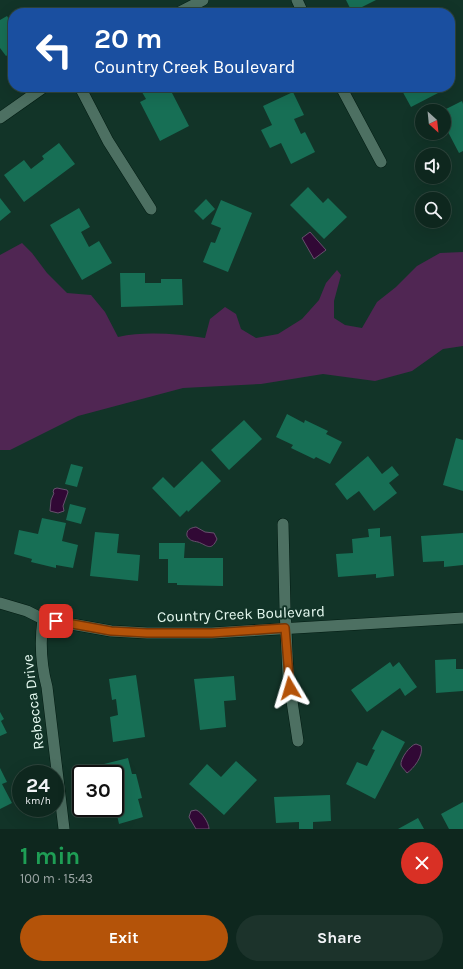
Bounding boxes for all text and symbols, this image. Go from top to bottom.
text: 20 m [94,22,162,55]
icon: left [28,24,80,76]
text: Country Creek Boulevard [94,56,295,78]
north arrow [415,104,451,140]
map controls [415,104,451,228]
button: sound [415,148,451,184]
button: search [415,192,451,228]
street label: Country Creek Boulevard [157,602,325,626]
pin [39,604,73,638]
icon: arrive [45,610,67,632]
street label: Rebecca Drive [18,653,48,751]
position arrow [269,667,311,709]
speed limit sign: 30 [72,765,124,817]
text: 24 [26,774,50,797]
text: km/h [25,795,51,807]
text: 1 min [20,842,80,870]
button: close [401,842,443,884]
text: 100 m · 15:43 [20,871,93,886]
button: Exit [20,915,228,961]
button: Share [236,915,443,961]

